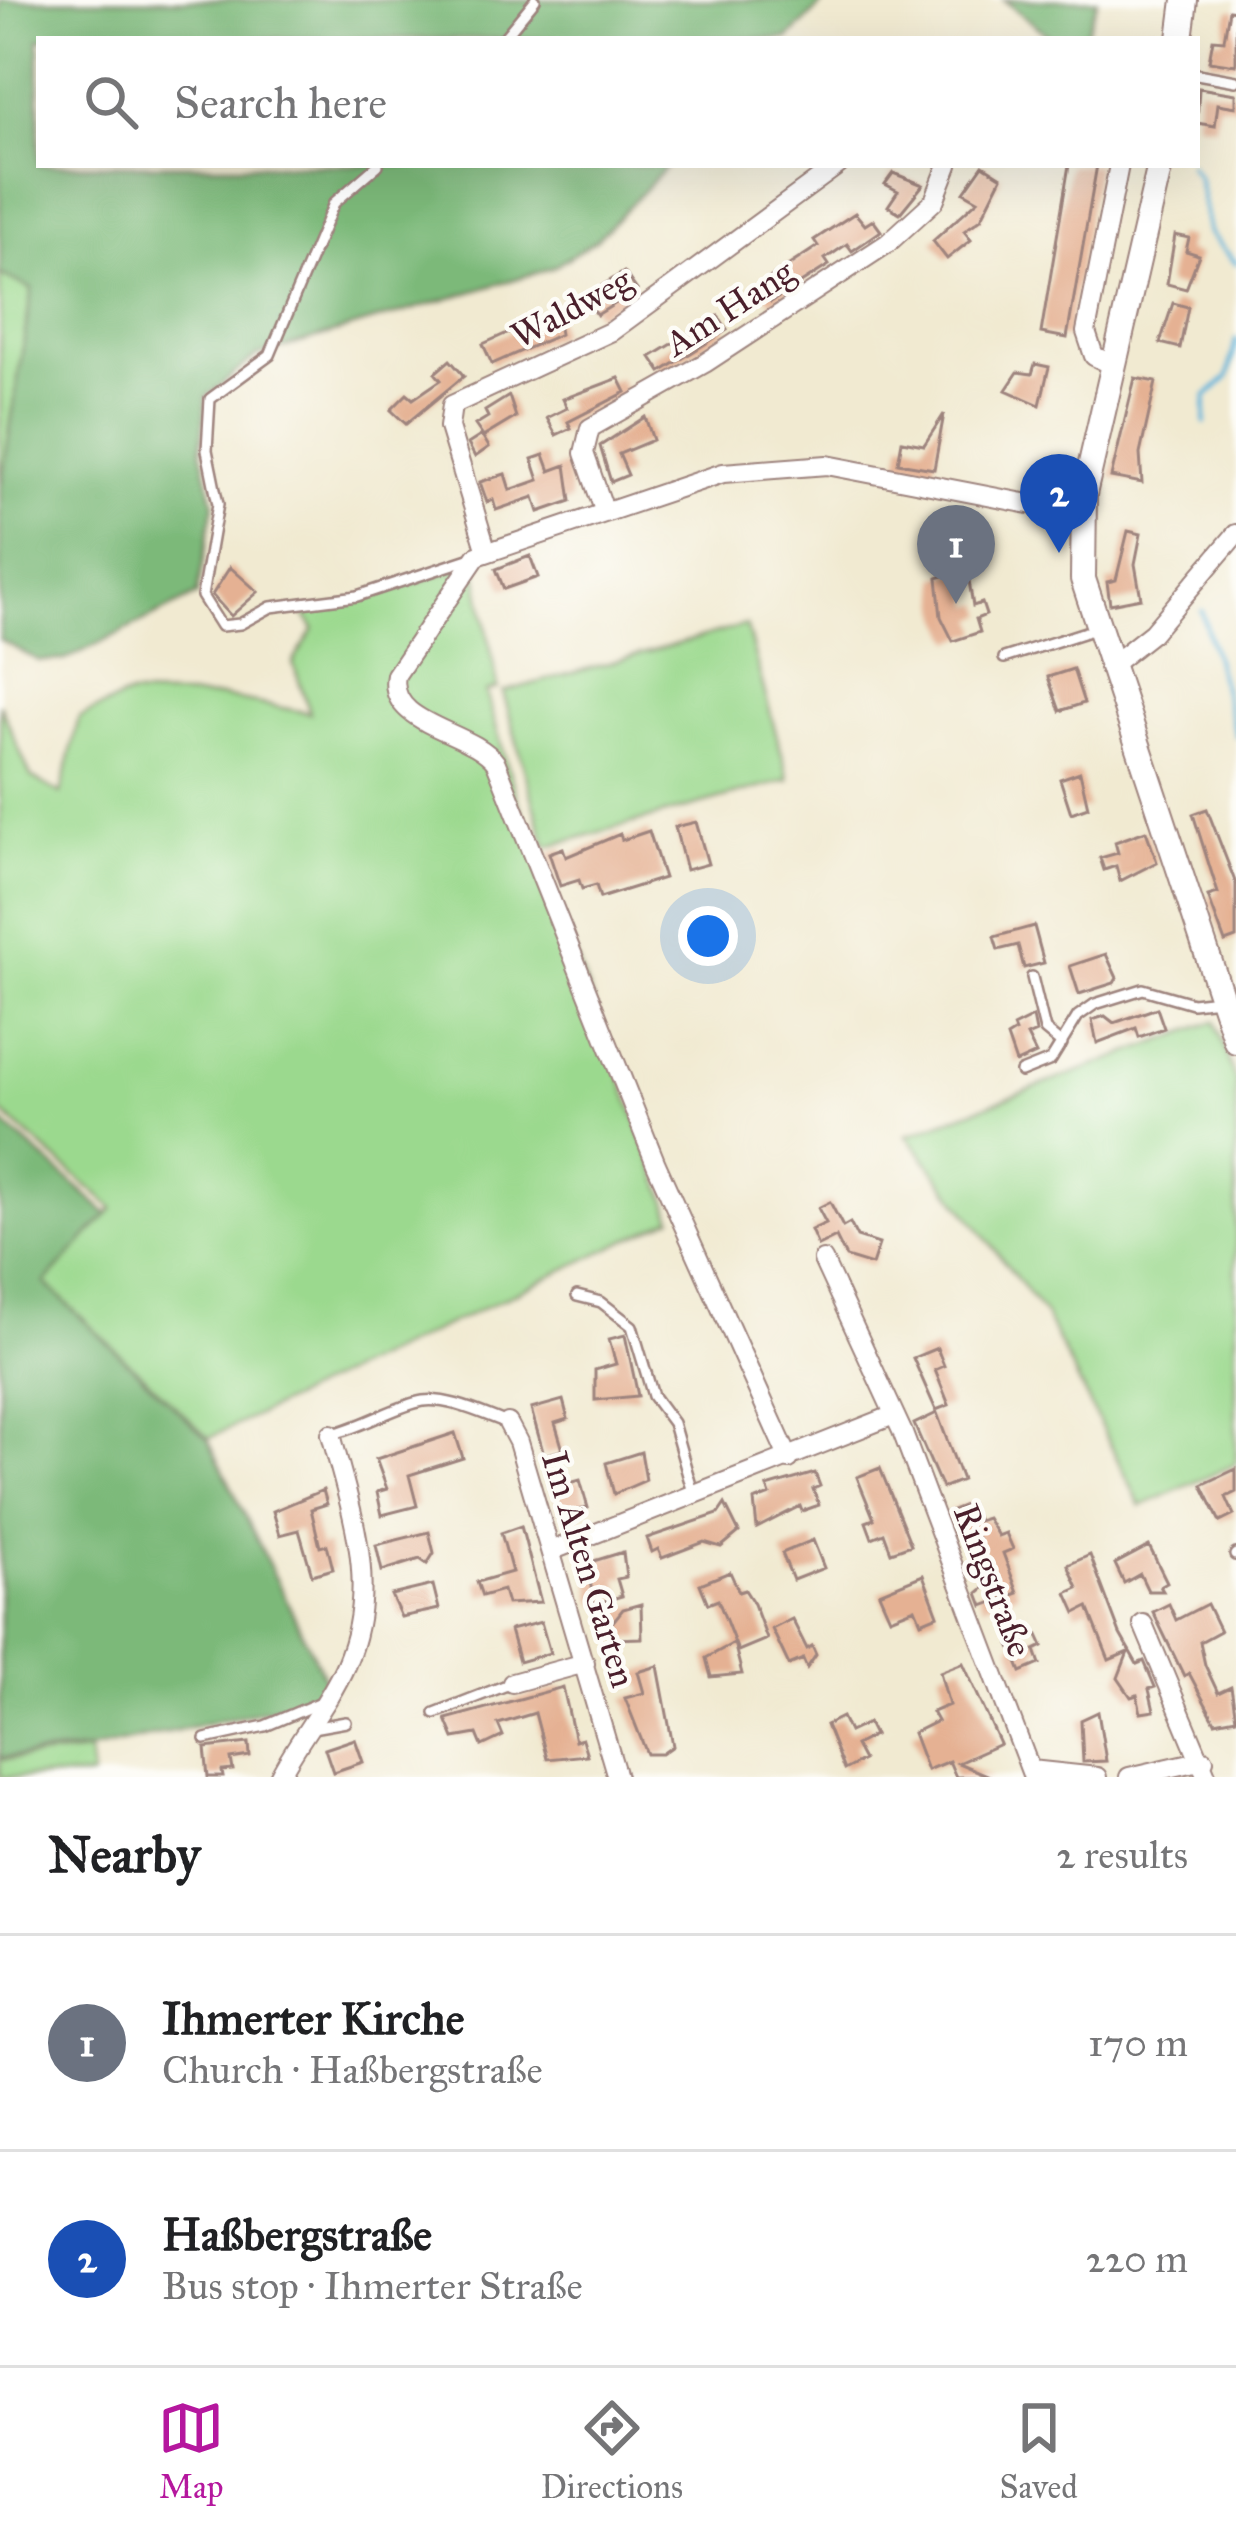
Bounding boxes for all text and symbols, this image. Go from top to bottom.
search box [36,36,1200,168]
icon: search [78,69,144,135]
text: Search here [174,75,387,130]
street label: Am Hang [655,250,802,367]
street label: Waldweg [504,258,639,358]
pin: 2 [1020,454,1098,553]
pin: 1 [917,505,995,604]
your location [678,906,738,966]
street label: Im Alten Garten [532,1446,646,1693]
street label: Ringstraße [944,1498,1042,1663]
text: Nearby [48,1824,200,1886]
text: 2 results [1056,1831,1188,1879]
text: Ihmerter Kirche [162,1991,464,2046]
text: 1 [79,2019,95,2067]
text: 170 m [1088,2019,1188,2067]
text: Church · Haßbergstraße [162,2046,543,2094]
text: Haßbergstraße [162,2207,432,2262]
text: 2 [77,2235,97,2283]
text: 220 m [1086,2235,1188,2283]
text: Bus stop · Ihmerter Straße [162,2262,583,2310]
tab: Map [158,2395,224,2507]
tab: Directions [541,2395,683,2507]
tab: Saved [999,2395,1078,2507]

